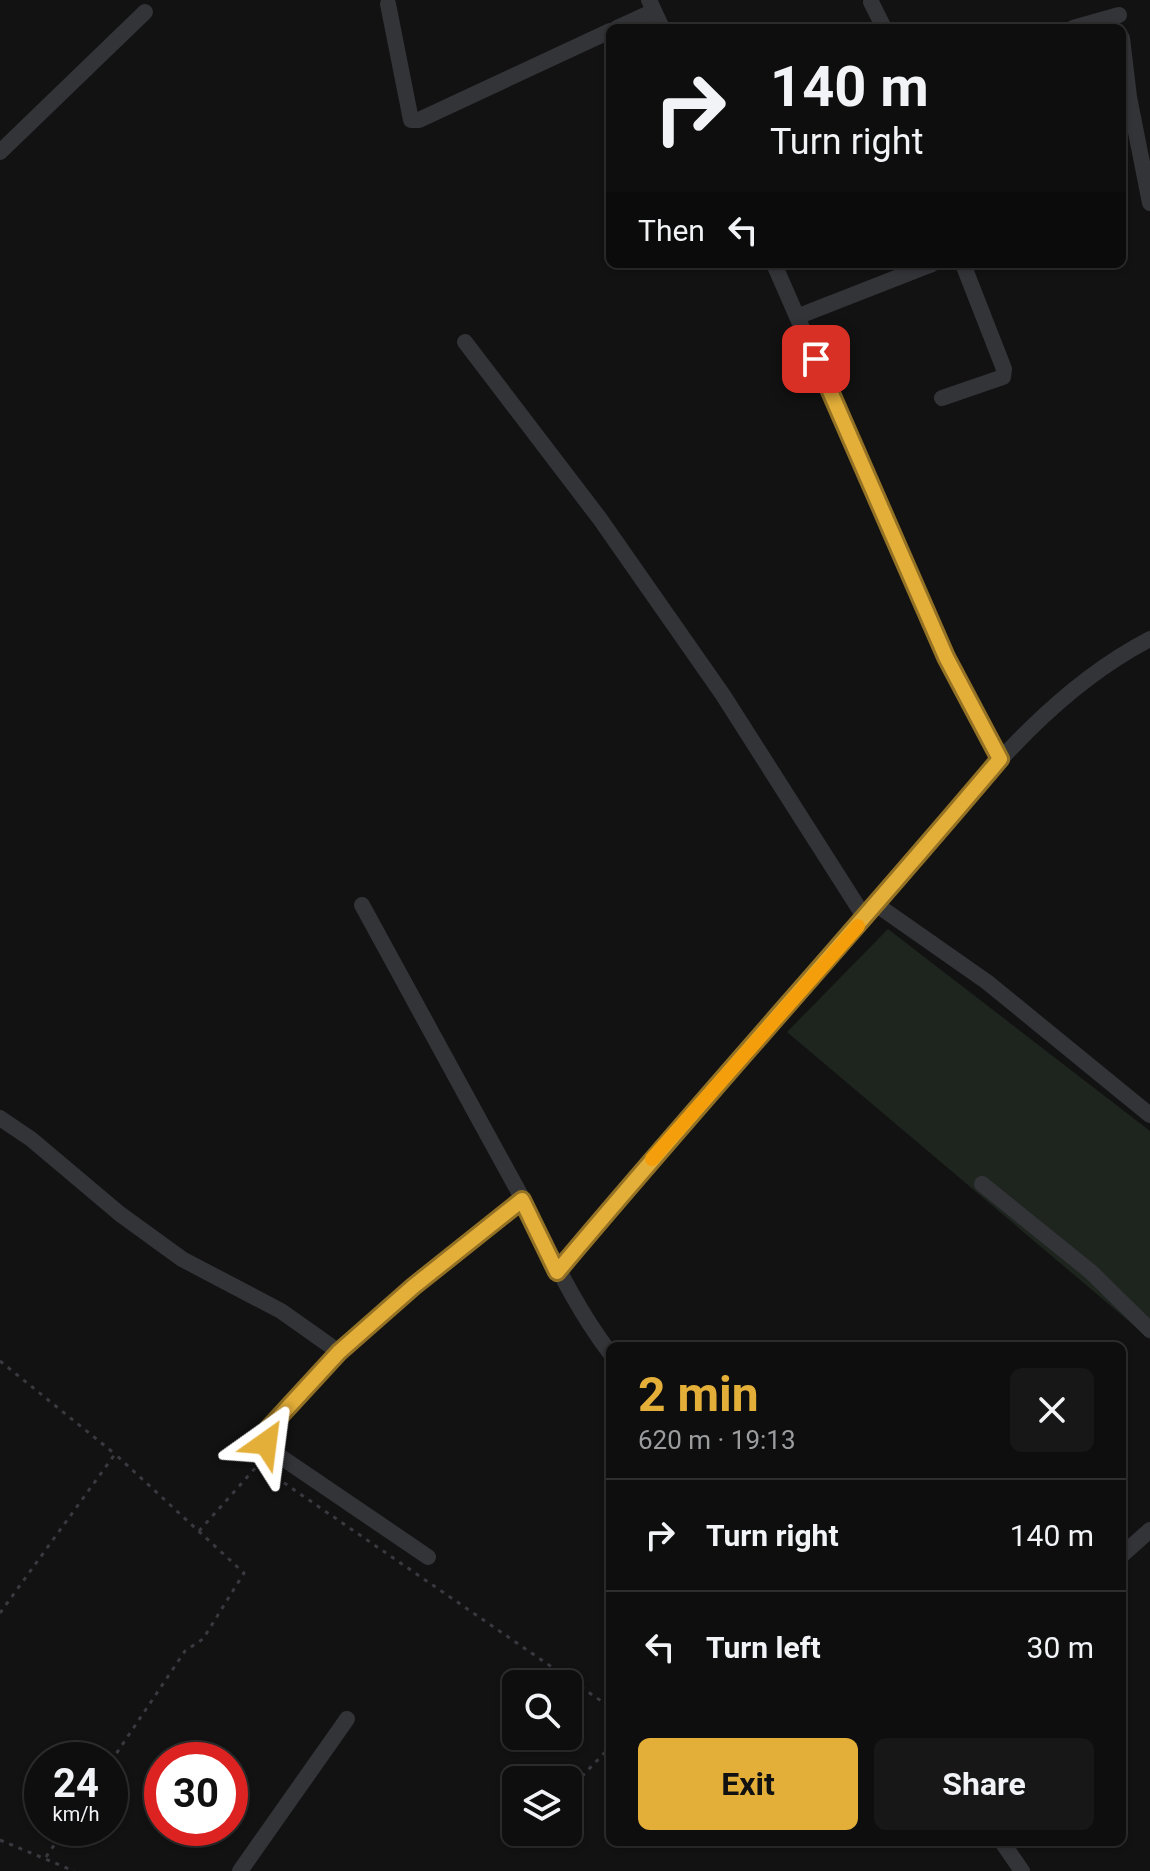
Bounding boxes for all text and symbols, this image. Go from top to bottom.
text: 140 m [770,54,929,120]
icon: right [638,56,742,160]
text: Turn right [770,121,923,163]
icon: left [721,208,765,252]
text: Then [638,213,705,248]
pin [782,325,850,393]
icon: arrive [794,337,838,381]
text: 2 min [638,1366,759,1423]
button: close [1010,1368,1094,1452]
position arrow [224,1401,308,1485]
text: 620 m · 19:13 [638,1425,796,1455]
icon: right [638,1513,682,1557]
text: Turn right [706,1518,839,1553]
text: 140 m [1010,1518,1094,1553]
icon: left [638,1625,682,1669]
text: Turn left [706,1630,821,1665]
text: 30 m [1027,1630,1094,1665]
map controls [502,1670,582,1846]
button: search [502,1670,582,1750]
button: Exit [638,1738,858,1830]
button: Share [874,1738,1094,1830]
speed limit sign: 30 [144,1742,248,1846]
text: 24 [53,1760,99,1807]
button: layers [502,1766,582,1846]
text: km/h [53,1802,99,1826]

